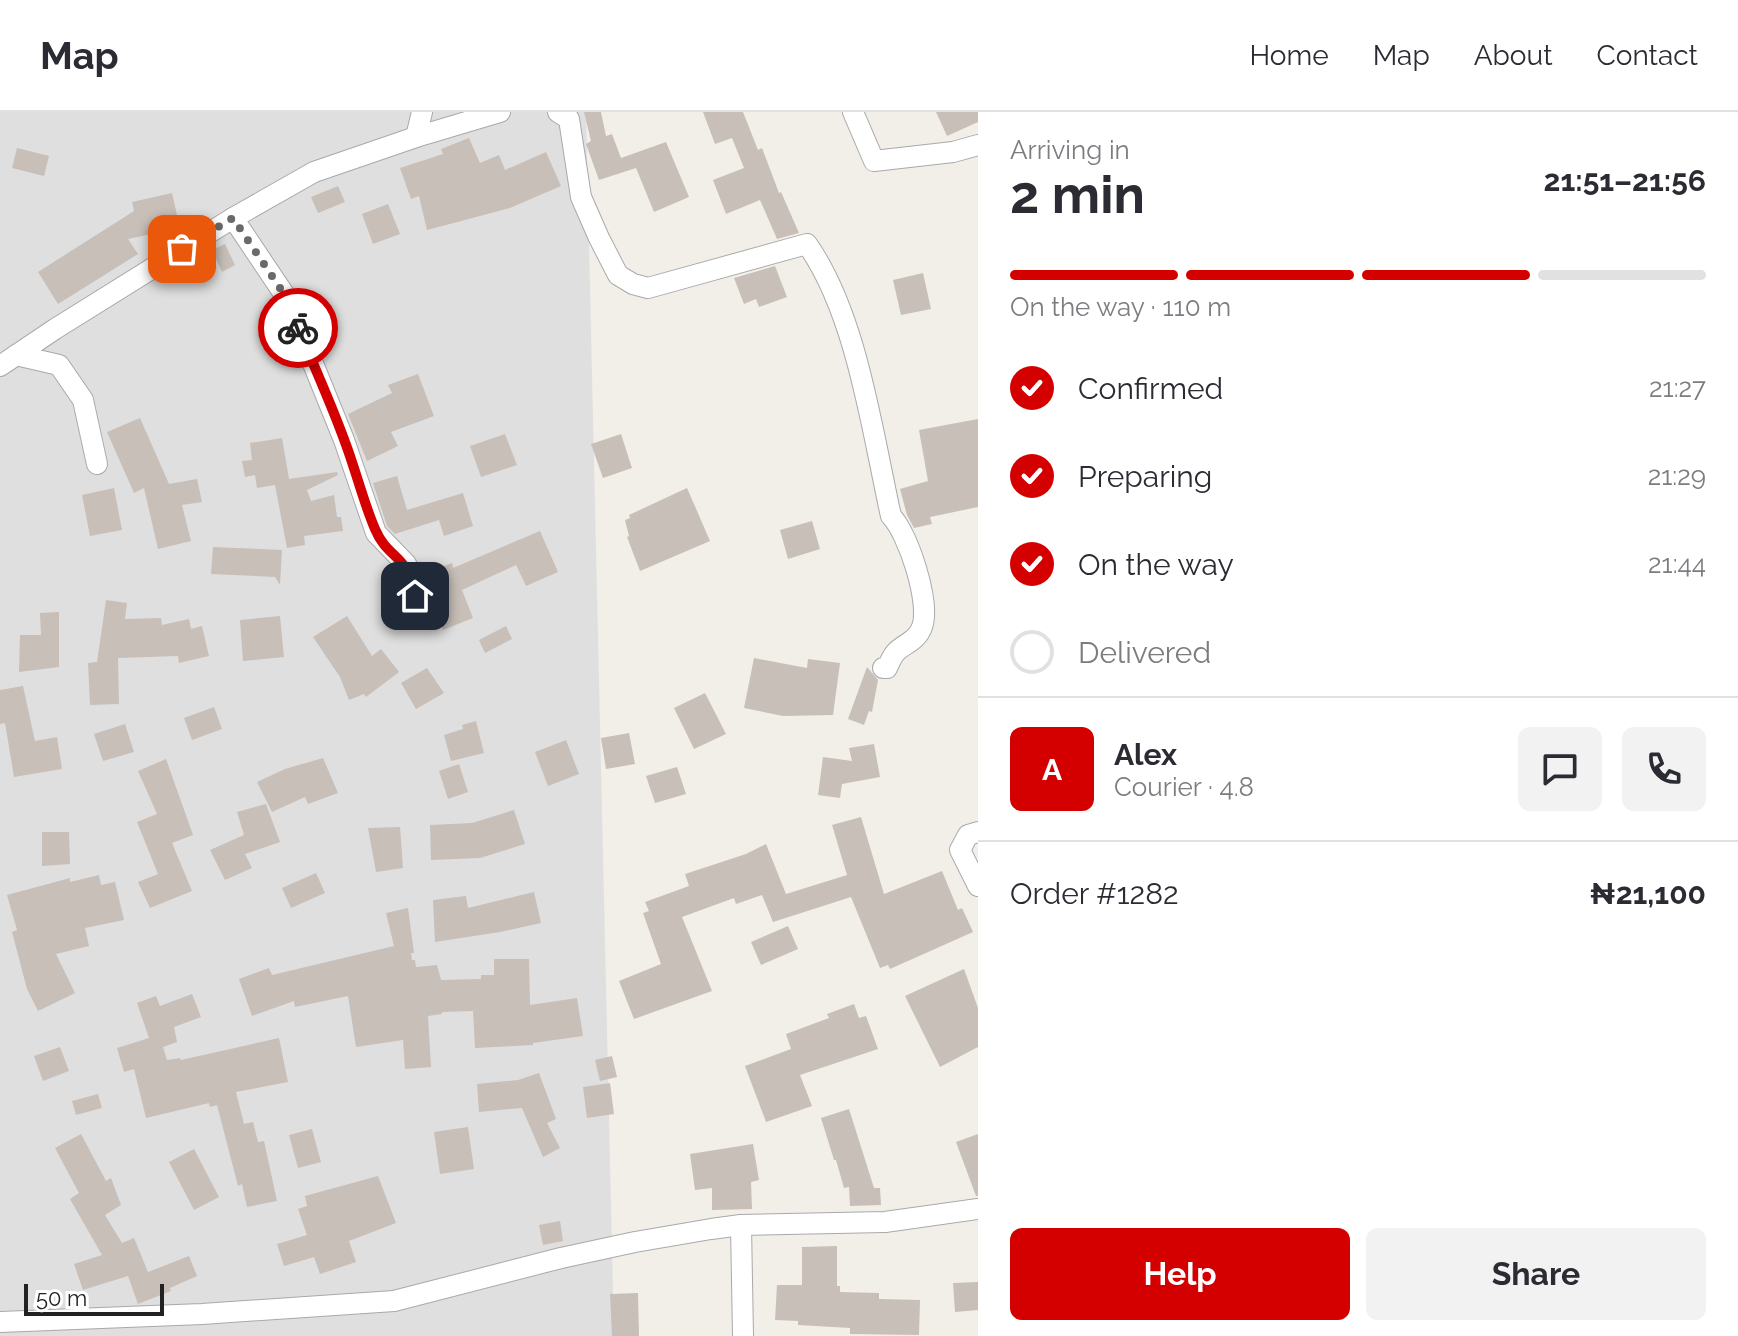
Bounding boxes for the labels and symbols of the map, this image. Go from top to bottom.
pin [148,215,216,283]
courier [258,288,338,368]
pin [381,562,449,630]
scale bar [24,1280,164,1316]

